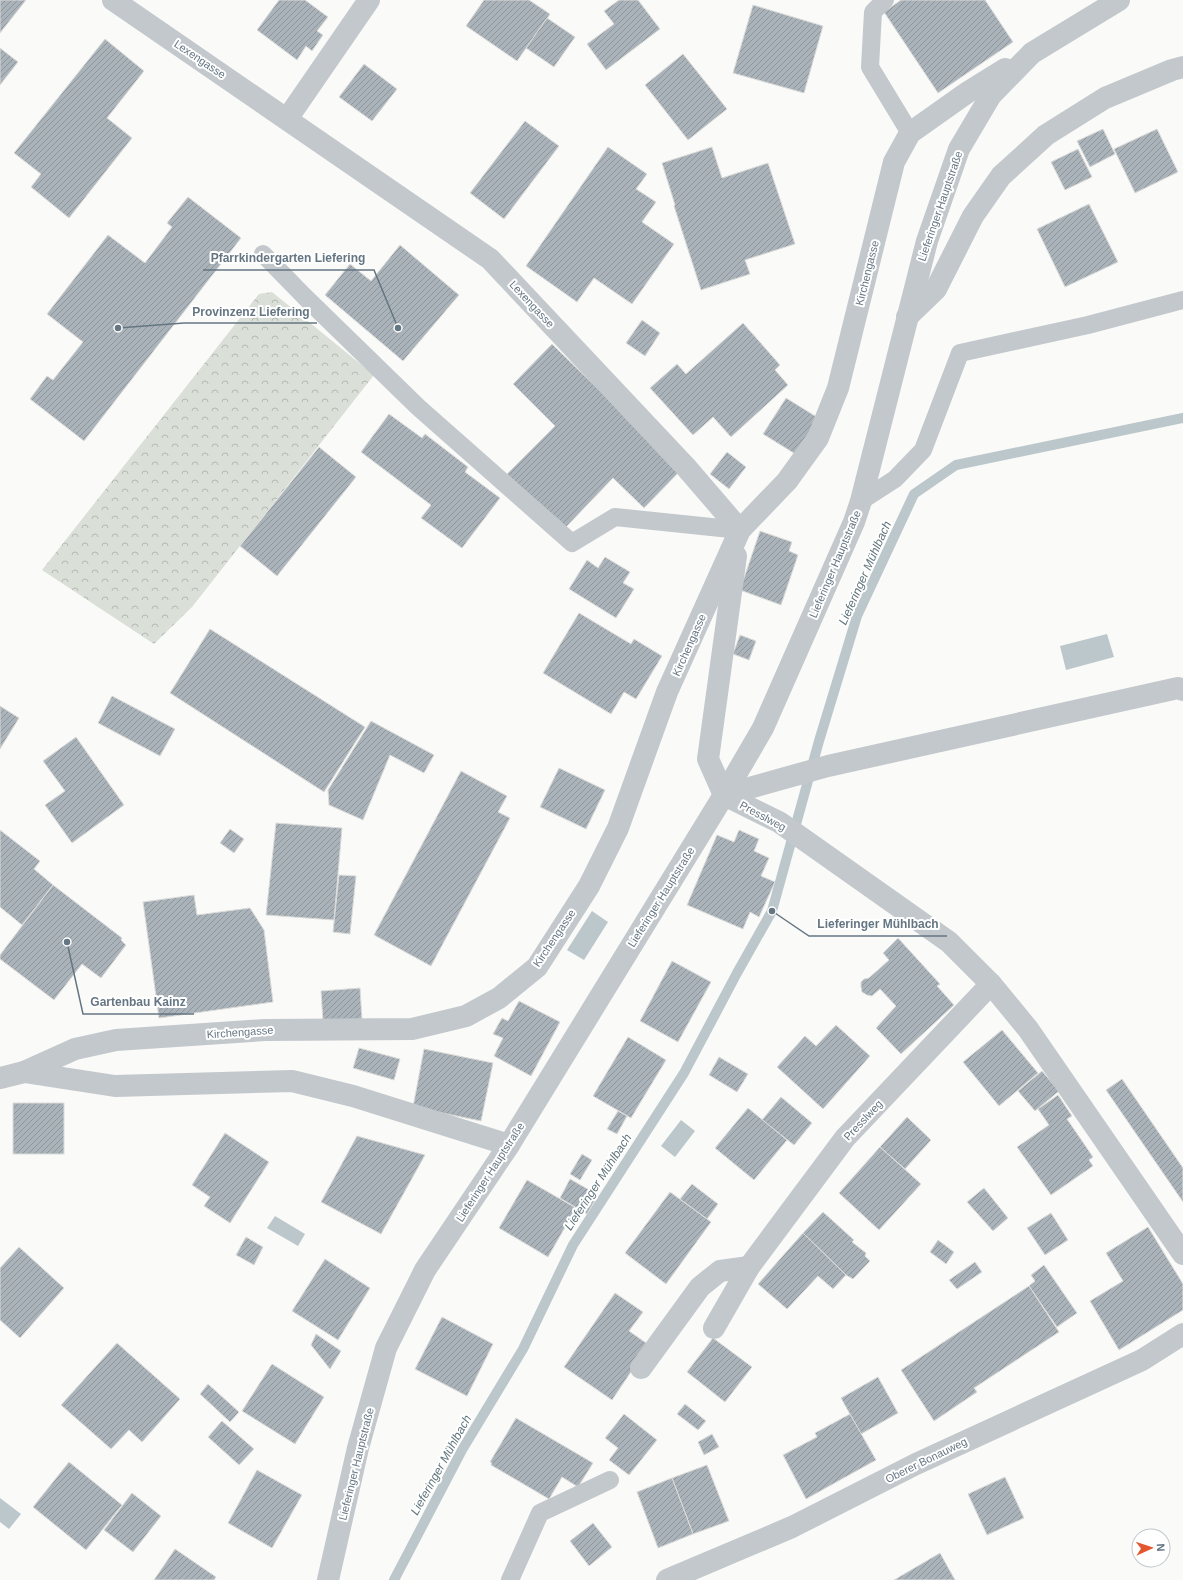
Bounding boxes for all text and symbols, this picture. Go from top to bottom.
street label: Lexengasse [172,37,228,81]
street label: Lieferinger Hauptstraße [916,149,964,263]
street label: Kirchengasse [853,239,881,307]
callout: Pfarrkindergarten Liefering [203,246,374,270]
text: Pfarrkindergarten Liefering [211,251,365,265]
street label: Lexengasse [507,278,557,330]
callout: Provinzenz Liefering [184,299,317,323]
text: Provinzenz Liefering [192,305,310,319]
street label: Lieferinger Hauptstraße [807,508,863,620]
water label: Lieferinger Mühlbach [836,519,894,627]
street label: Kirchengasse [670,612,708,678]
street label: Presslweg [738,799,788,833]
street label: Lieferinger Hauptstraße [625,845,697,949]
street label: Kirchengasse [530,907,578,969]
callout: Lieferinger Mühlbach [809,912,947,936]
text: Lieferinger Mühlbach [817,917,939,931]
callout: Gartenbau Kainz [83,990,194,1014]
text: Gartenbau Kainz [90,995,186,1009]
street label: Kirchengasse [206,1024,274,1040]
street label: Presslweg [841,1097,885,1143]
street label: Lieferinger Hauptstraße [453,1120,527,1224]
water label: Lieferinger Mühlbach [562,1131,635,1233]
street label: Lieferinger Hauptstraße [336,1406,376,1522]
water label: Lieferinger Mühlbach [408,1412,474,1517]
street label: Oberer Bonauweg [883,1435,969,1485]
north arrow [1131,1528,1171,1568]
text: N [1155,1543,1167,1552]

